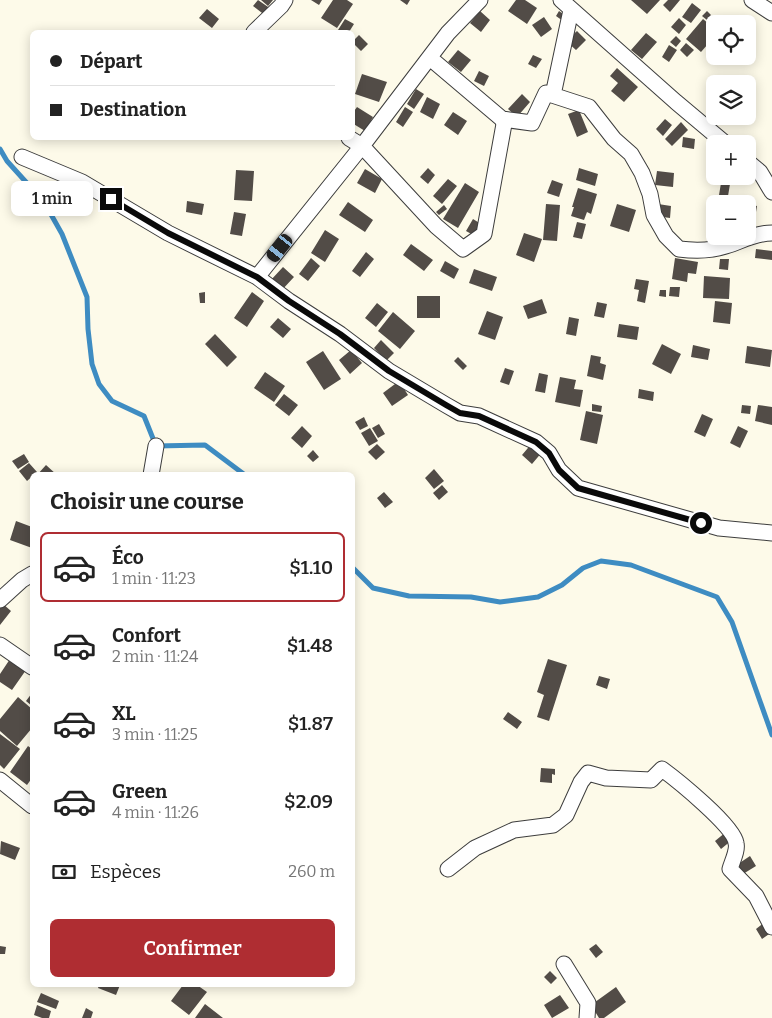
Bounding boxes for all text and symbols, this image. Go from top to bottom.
map controls [706,15,756,245]
button: locate [706,15,756,65]
text: Départ [80,50,143,73]
button: layers [706,75,756,125]
text: Destination [80,98,186,121]
button: + [706,135,756,185]
callout: 1 min [11,182,94,216]
route end [100,188,122,210]
text: 1 min [32,189,72,208]
button: − [706,195,756,245]
car [264,232,295,264]
text: Choisir une course [50,488,244,515]
route start [690,512,712,534]
icon: car [52,545,97,590]
text: Éco [112,546,144,569]
text: $1.10 [289,556,333,579]
text: 1 min · 11:23 [112,569,196,588]
icon: car [52,623,97,668]
text: Confort [112,624,181,647]
text: $1.48 [287,634,333,657]
text: 2 min · 11:24 [112,647,198,666]
icon: car [52,701,97,746]
text: XL [112,702,136,725]
text: $1.87 [288,712,333,735]
text: 3 min · 11:25 [112,725,198,744]
icon: car [52,779,97,824]
text: Green [112,780,167,803]
text: $2.09 [284,790,333,813]
text: 4 min · 11:26 [112,803,199,822]
icon: cash [50,858,78,886]
text: Espèces [90,860,161,883]
text: 260 m [288,862,335,881]
button: Confirmer [50,919,335,977]

